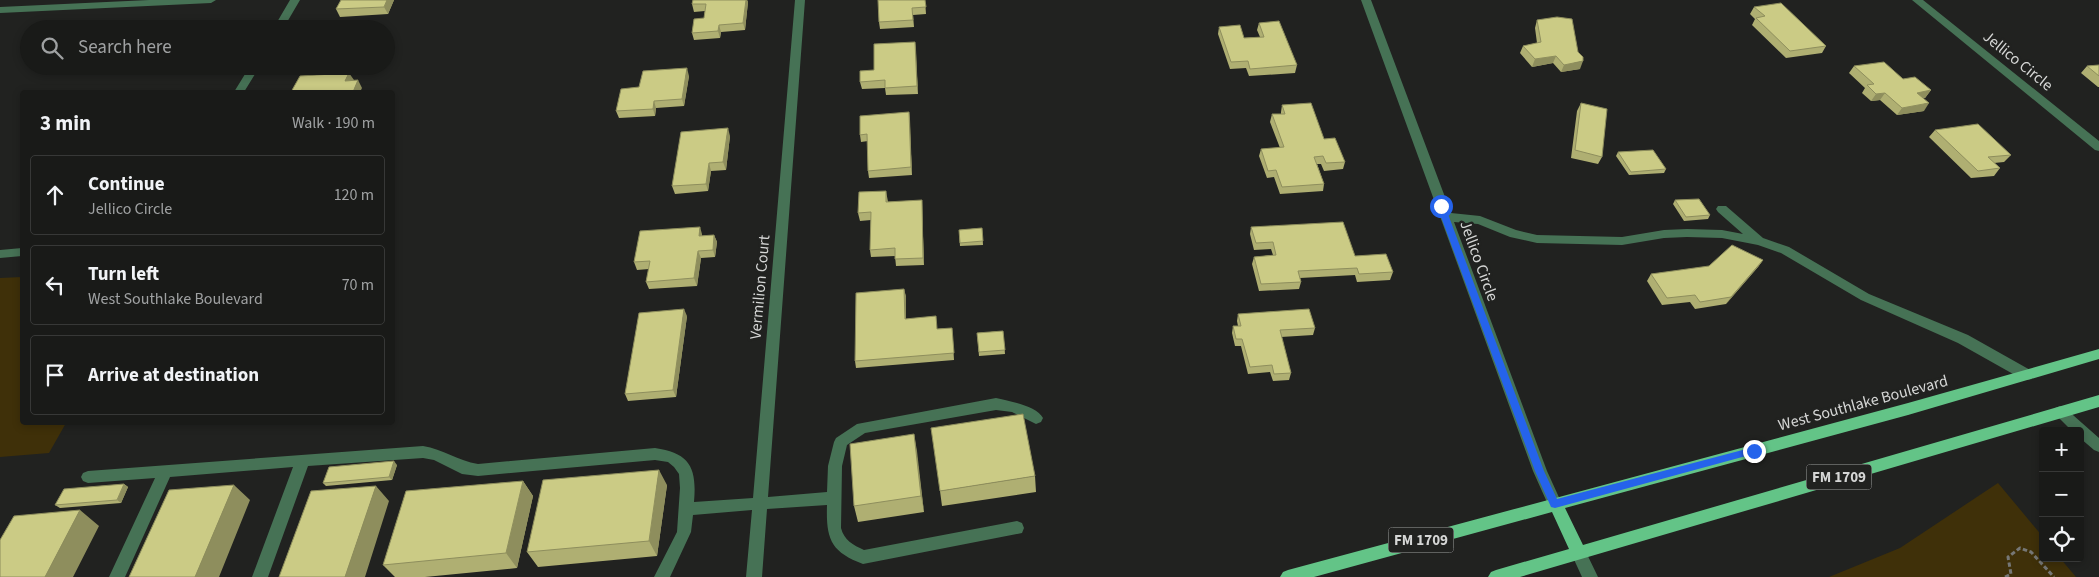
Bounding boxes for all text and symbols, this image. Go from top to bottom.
search box [20,20,395,75]
street label: Jellico Circle [1978,26,2058,96]
icon: search [38,34,66,62]
text: Search here [78,34,172,61]
text: 3 min [40,108,91,138]
text: Walk · 190 m [292,112,375,134]
text: Continue [88,171,165,198]
icon: ahead [41,181,69,209]
text: 120 m [334,184,374,206]
route start [1430,195,1453,218]
text: Jellico Circle [88,198,172,220]
street label: Jellico Circle [1454,218,1504,304]
street label: Vermilion Court [744,233,776,340]
text: Turn left [88,261,159,288]
icon: left [41,271,69,299]
text: 70 m [342,274,374,296]
text: West Southlake Boulevard [88,288,263,310]
icon: arrive [41,361,69,389]
text: Arrive at destination [88,362,259,389]
street label: West Southlake Boulevard [1776,370,1950,436]
map controls [2039,427,2084,562]
button: + [2039,427,2084,472]
route end [1743,440,1766,463]
road number: FM 1709 [1806,464,1872,490]
button: − [2039,472,2084,517]
button: locate [2039,517,2084,562]
road number: FM 1709 [1388,528,1454,552]

